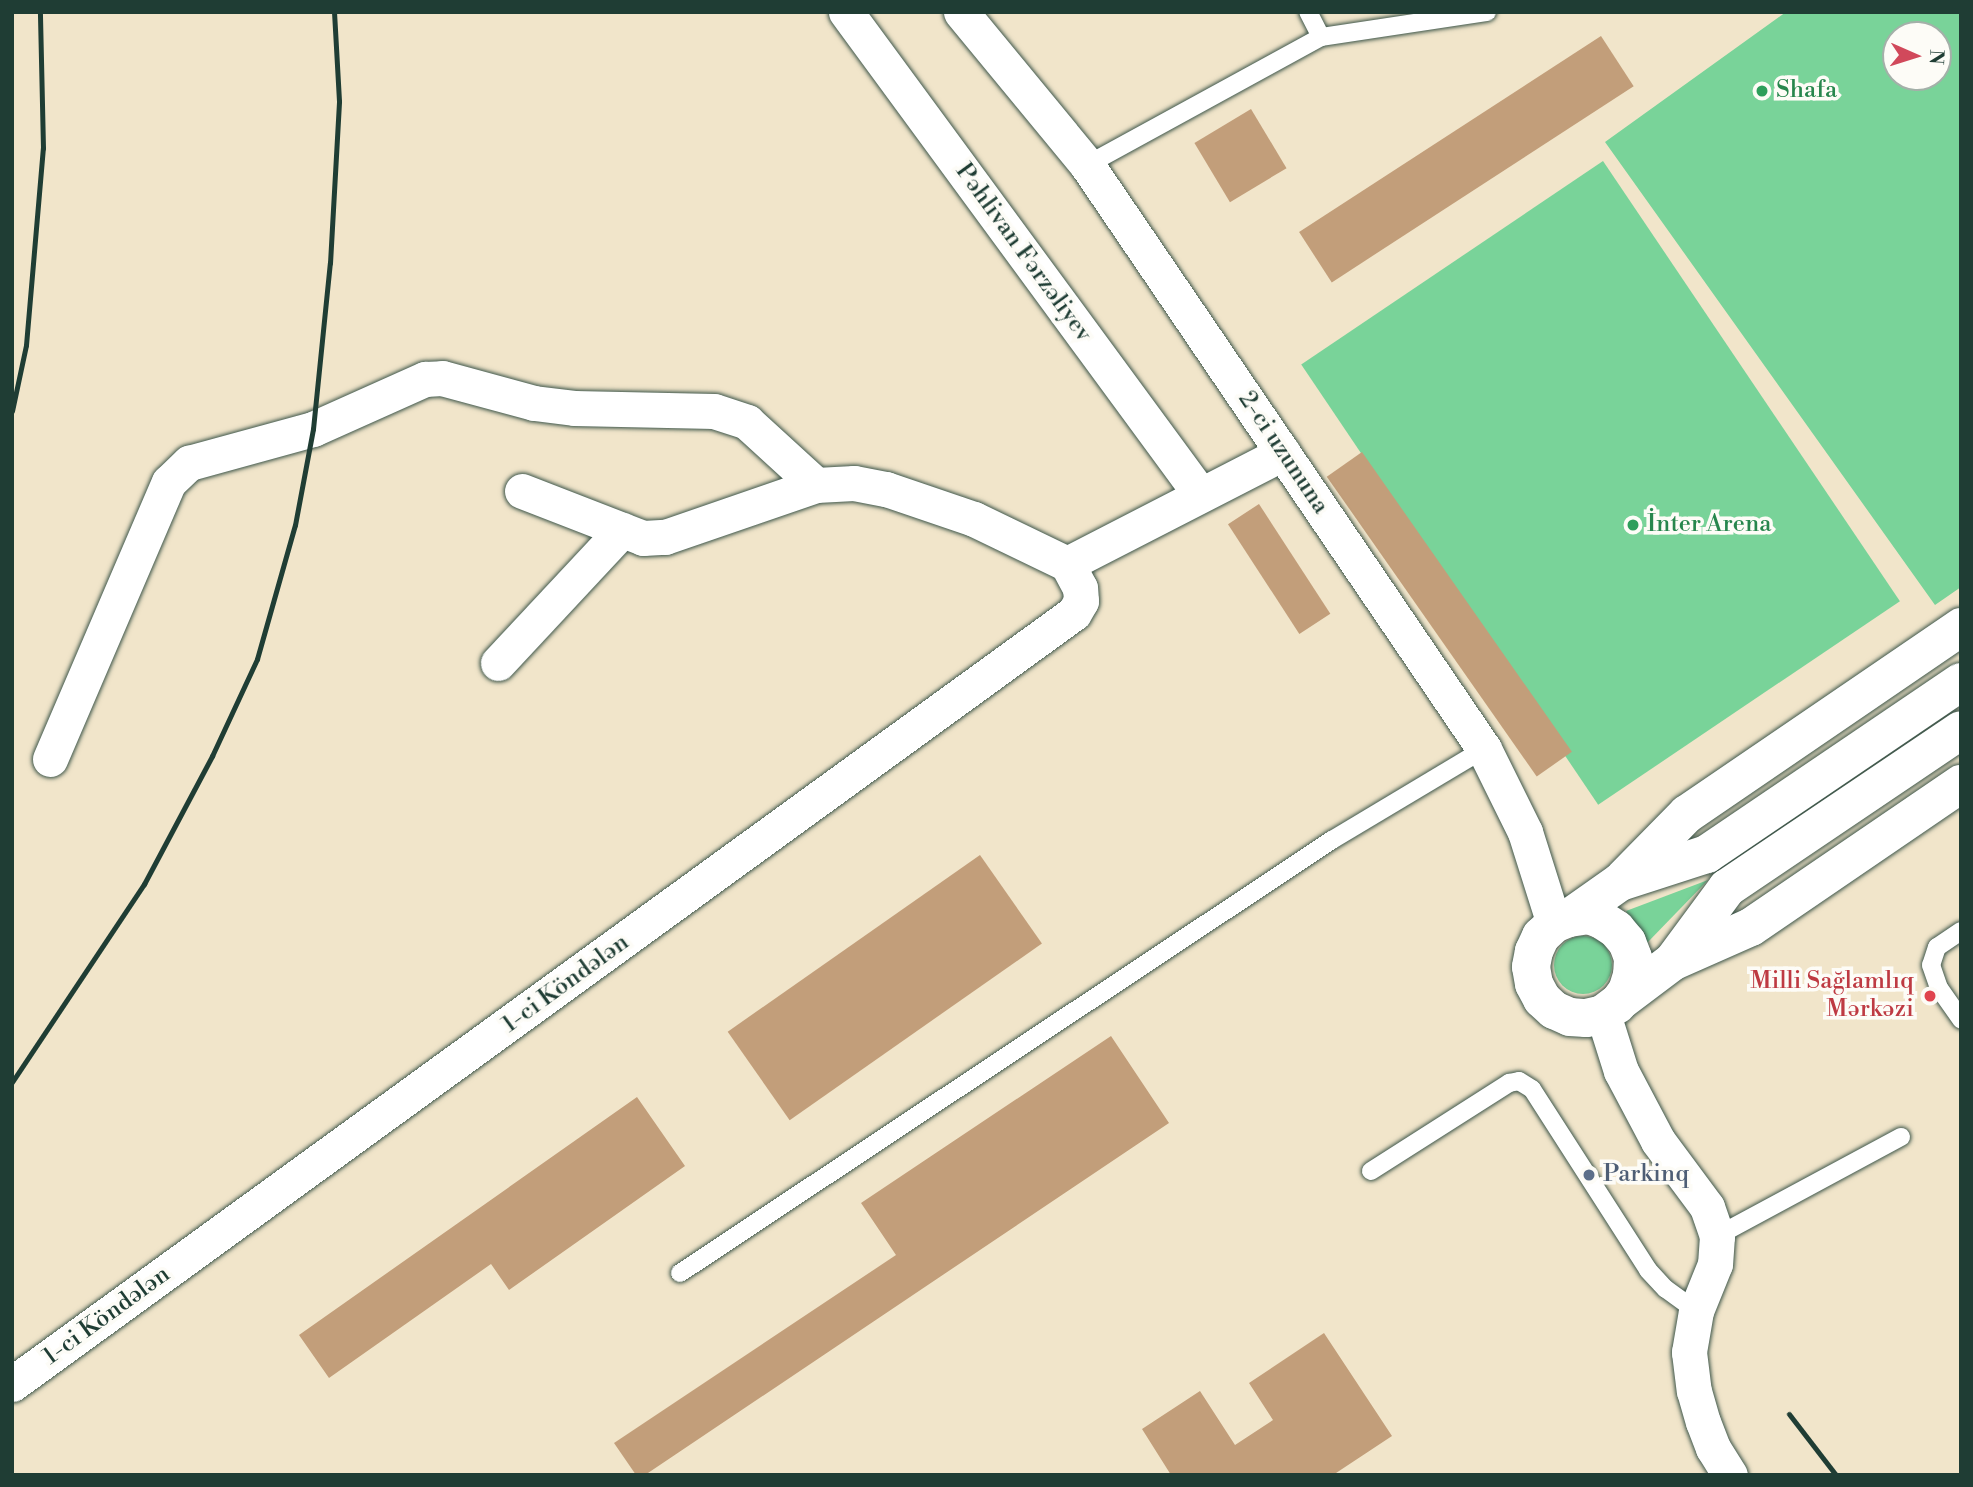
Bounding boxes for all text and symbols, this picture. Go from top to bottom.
north arrow [1882,21,1952,91]
text: N [1924,49,1948,65]
place label: Shafa [1776,77,1837,105]
marker: Shafa [1754,83,1770,99]
street label: Pəhlivan Fərzəliyev [949,158,1097,348]
street label: 2-ci uzununa [1232,386,1334,520]
place label: İnter Arena [1647,511,1771,539]
marker: İnter Arena [1625,517,1641,533]
street label: 1-ci Köndələn [497,928,635,1040]
place label: Milli Sağlamlıq Mərkəzi [1750,968,1914,1024]
marker: Milli Sağlamlıq Mərkəzi [1920,986,1940,1006]
place label: Parkinq [1603,1161,1689,1189]
marker: Parkinq [1581,1167,1597,1183]
street label: 1-ci Köndələn [38,1260,176,1372]

